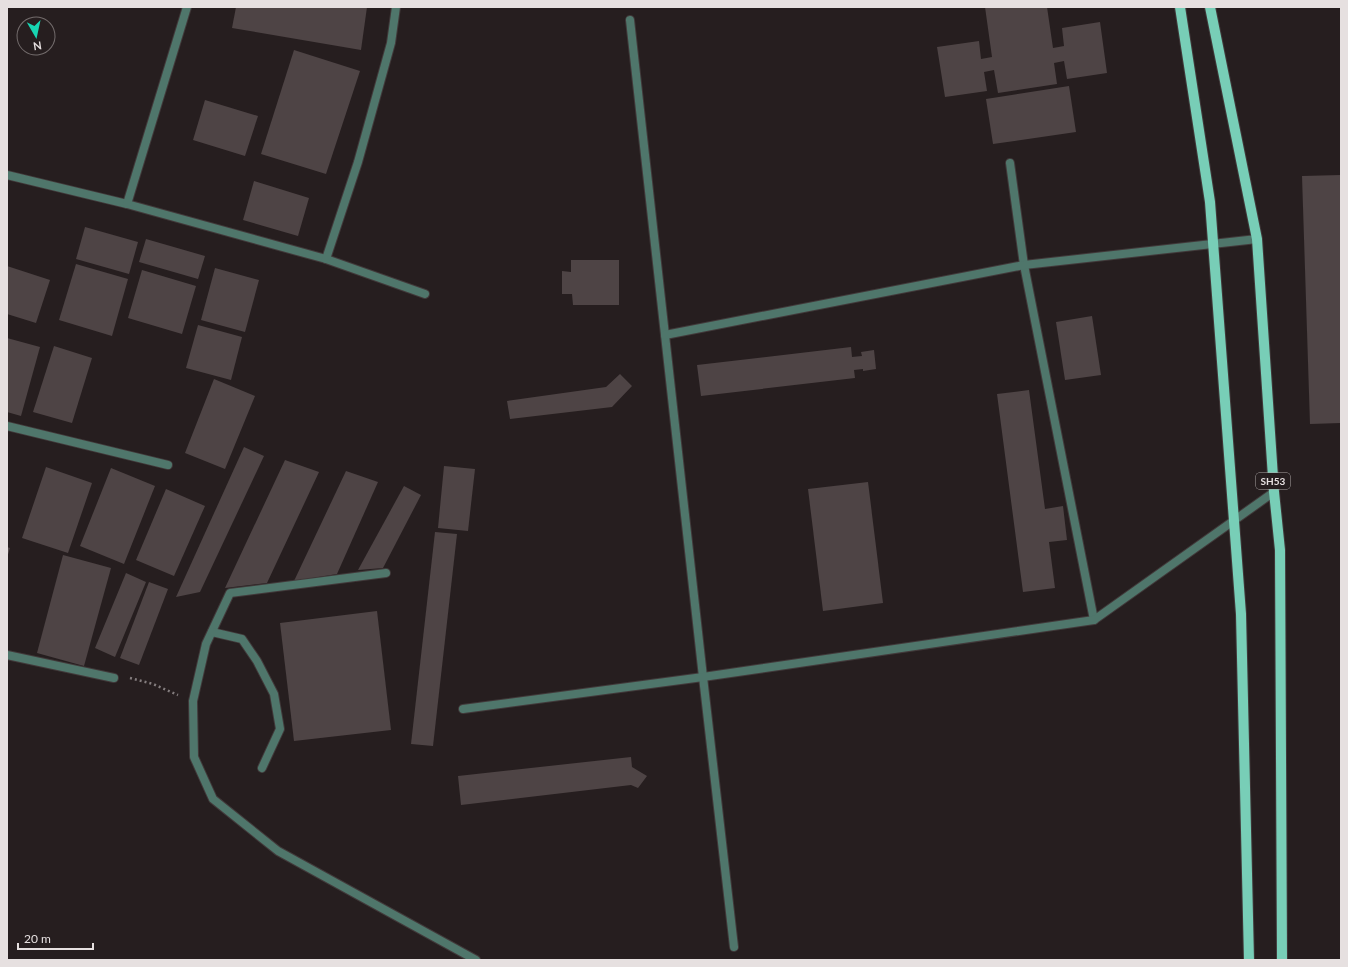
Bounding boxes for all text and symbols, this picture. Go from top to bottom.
north arrow [16,16,56,56]
text: N [32,39,43,53]
road number: SH53 [1256,473,1290,489]
scale bar [18,925,93,951]
text: 20 m [24,931,51,946]

